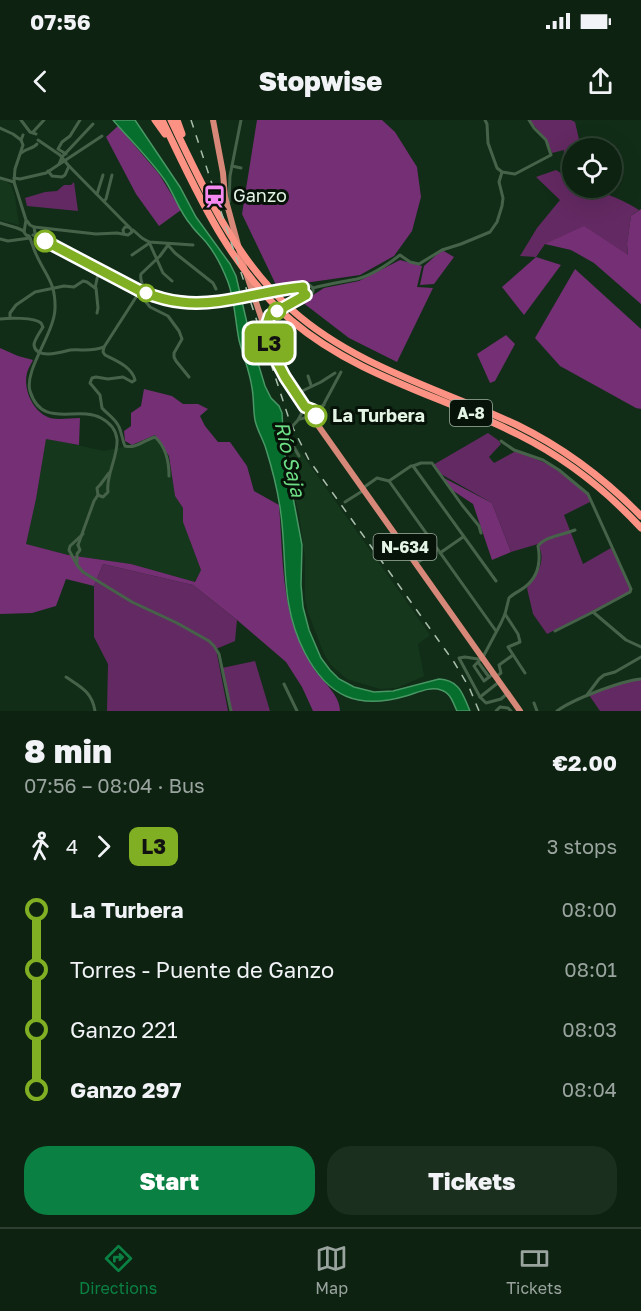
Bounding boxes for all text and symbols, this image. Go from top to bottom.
text: 07:56 [30,8,91,35]
icon: back [24,65,57,98]
text: Stopwise [259,65,382,97]
icon: share [584,65,617,98]
map controls [562,138,622,198]
button: locate [562,138,622,198]
station icon: Ganzo [202,183,228,209]
place label: Ganzo [233,184,287,206]
unlabelled marker [34,230,56,252]
unlabelled marker [137,284,155,302]
unlabelled marker [268,302,286,320]
line badge: L3 [242,324,296,362]
text: L3 [257,330,281,356]
road number: A-8 [450,400,492,426]
place label: La Turbera [332,404,425,426]
marker: La Turbera [305,405,327,427]
water label: Río Saja [270,419,311,500]
road number: N-634 [374,534,436,560]
text: 8 min [24,731,112,770]
text: €2.00 [552,749,617,776]
text: 07:56 – 08:04 · Bus [24,773,205,797]
icon: walk [24,830,57,863]
icon: forward [87,830,120,863]
text: L3 [141,833,166,859]
text: 4 [66,834,78,858]
text: 3 stops [547,834,617,858]
text: La Turbera [70,896,184,923]
text: 08:00 [562,897,617,921]
text: Torres - Puente de Ganzo [70,956,334,983]
text: 08:01 [564,957,617,981]
text: Ganzo 221 [70,1016,178,1043]
text: 08:03 [562,1017,617,1041]
text: Ganzo 297 [70,1076,181,1103]
text: 08:04 [562,1077,617,1101]
button: Start [24,1146,315,1215]
button: Tickets [327,1146,617,1215]
tab: Directions [79,1242,157,1298]
tab: Map [315,1242,348,1298]
tab: Tickets [506,1242,562,1298]

